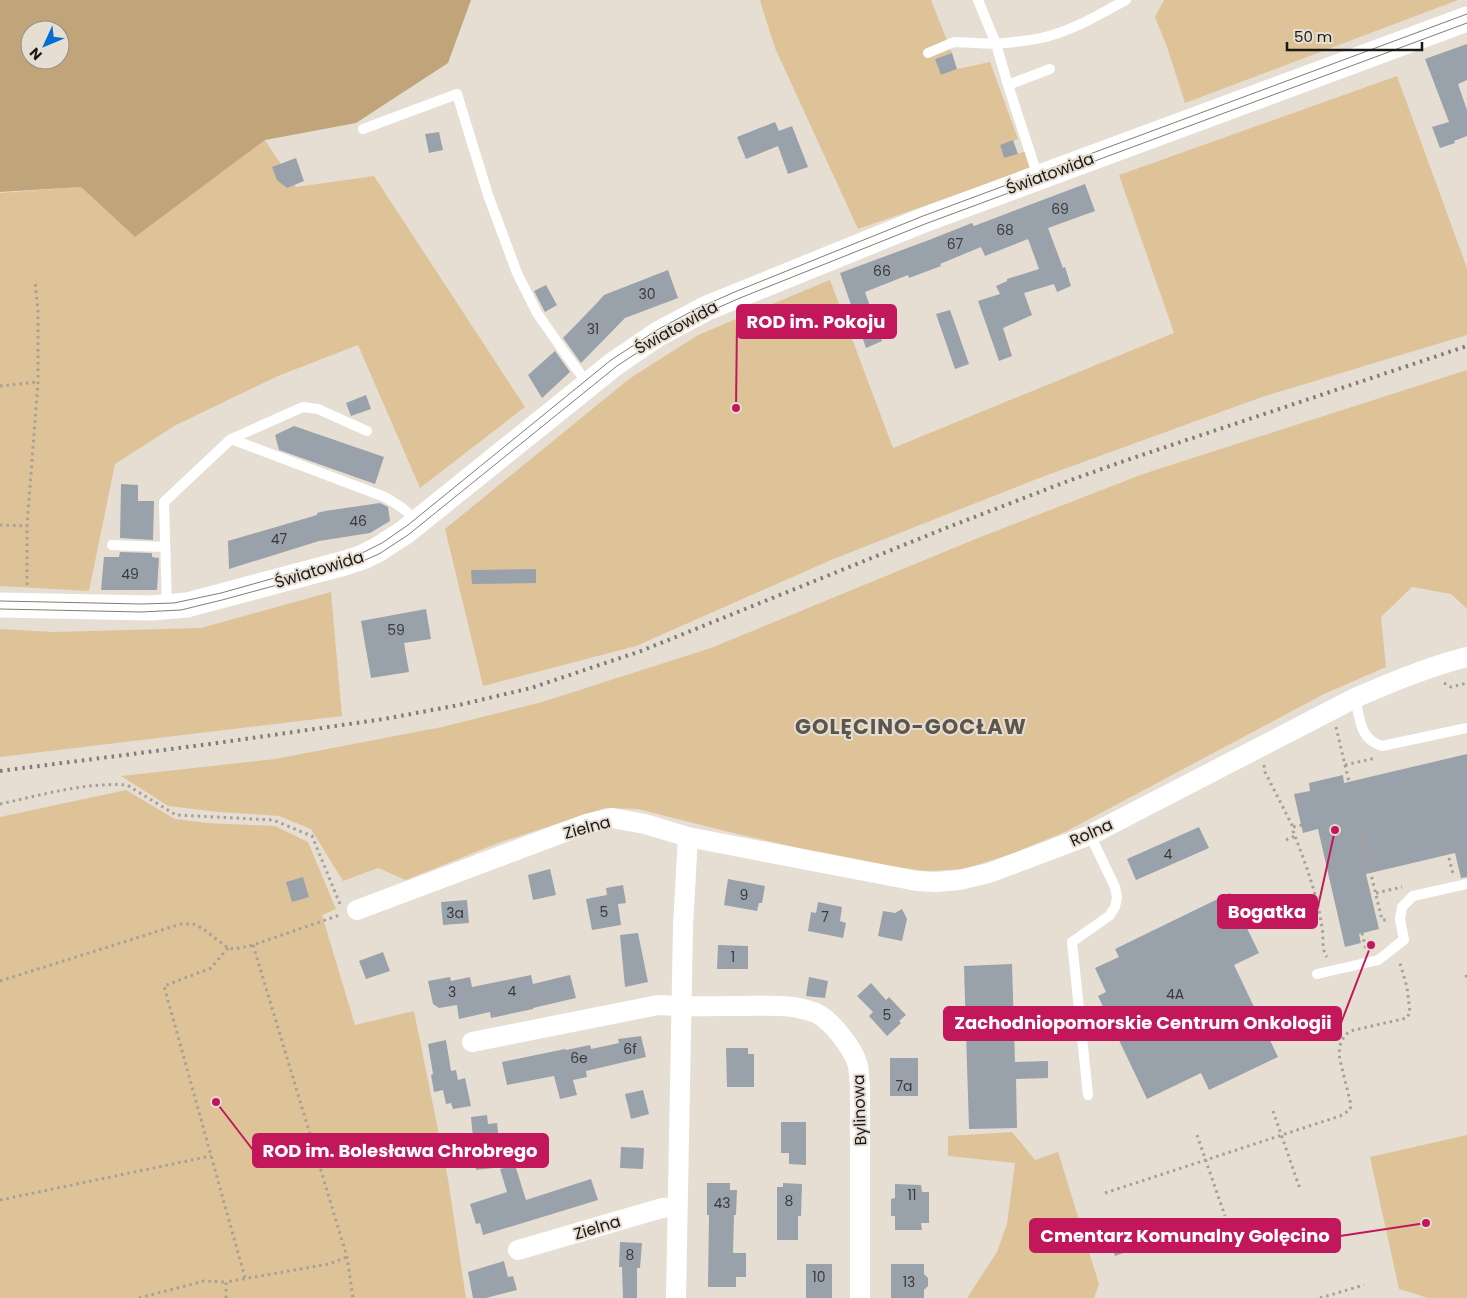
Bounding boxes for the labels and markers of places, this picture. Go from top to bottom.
callout: ROD im. Pokoju [737,305,896,338]
callout: Bogatka [1218,895,1317,928]
callout: Zachodniopomorskie Centrum Onkologii [944,1007,1341,1040]
callout: ROD im. Bolesława Chrobrego [253,1134,548,1167]
callout: Cmentarz Komunalny Golęcino [1030,1219,1340,1252]

